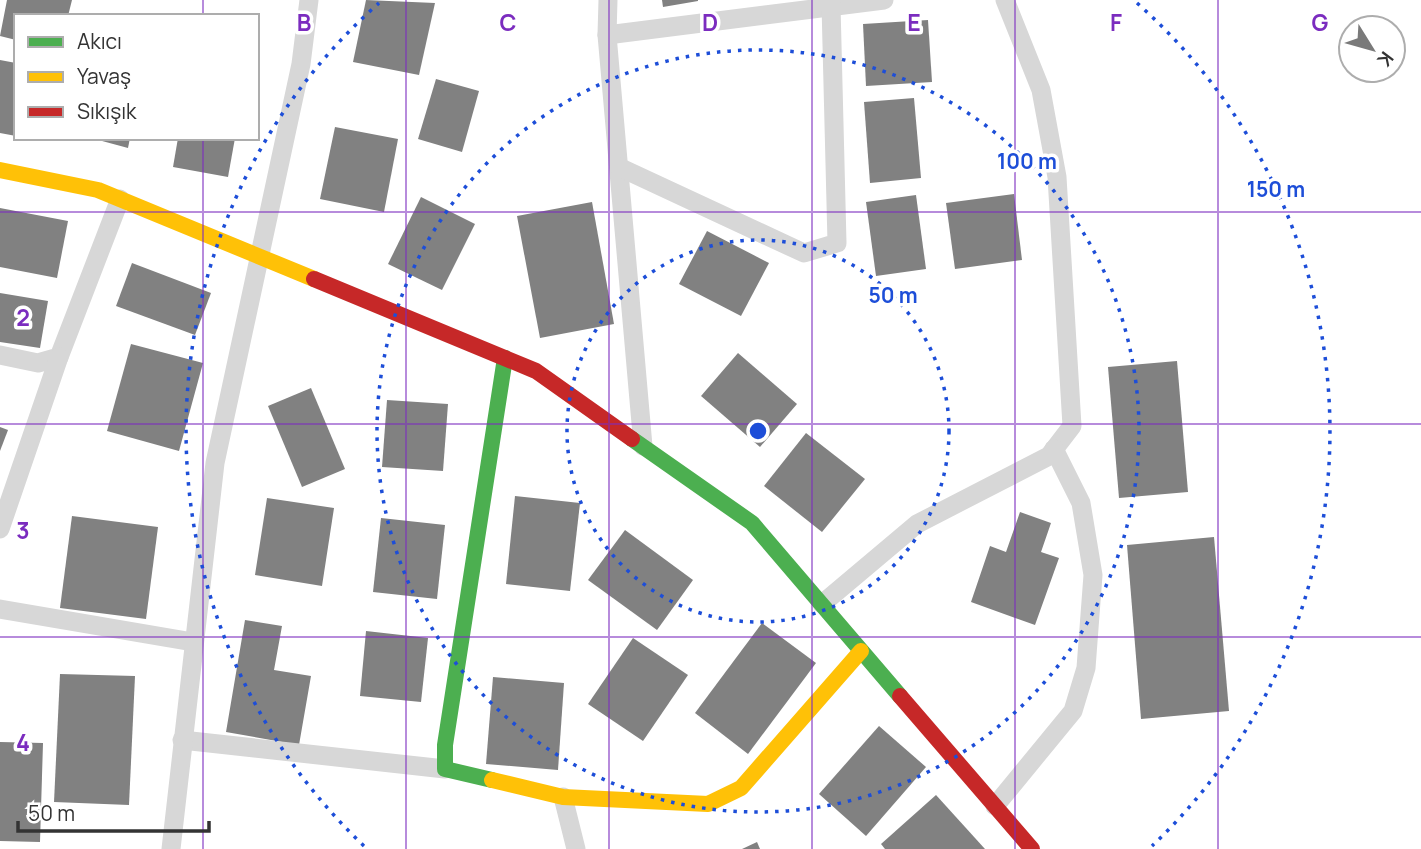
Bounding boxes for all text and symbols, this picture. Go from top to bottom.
text: B [297,6,311,38]
text: C [500,6,517,38]
text: D [702,6,718,38]
text: E [907,6,921,38]
text: F [1110,6,1122,38]
text: G [1312,6,1329,38]
legend [14,14,259,140]
north arrow [1337,14,1407,84]
text: Akıcı [77,27,122,55]
text: K [1371,46,1400,73]
text: Yavaş [77,62,131,90]
text: Sıkışık [77,97,137,125]
text: 100 m [997,147,1057,175]
text: 150 m [1247,175,1305,203]
text: 50 m [868,281,918,309]
text: 2 [16,301,30,333]
centre of rings [746,419,770,443]
text: 3 [16,514,30,546]
text: 4 [16,726,30,758]
scale bar [18,790,208,834]
text: 50 m [28,799,75,827]

